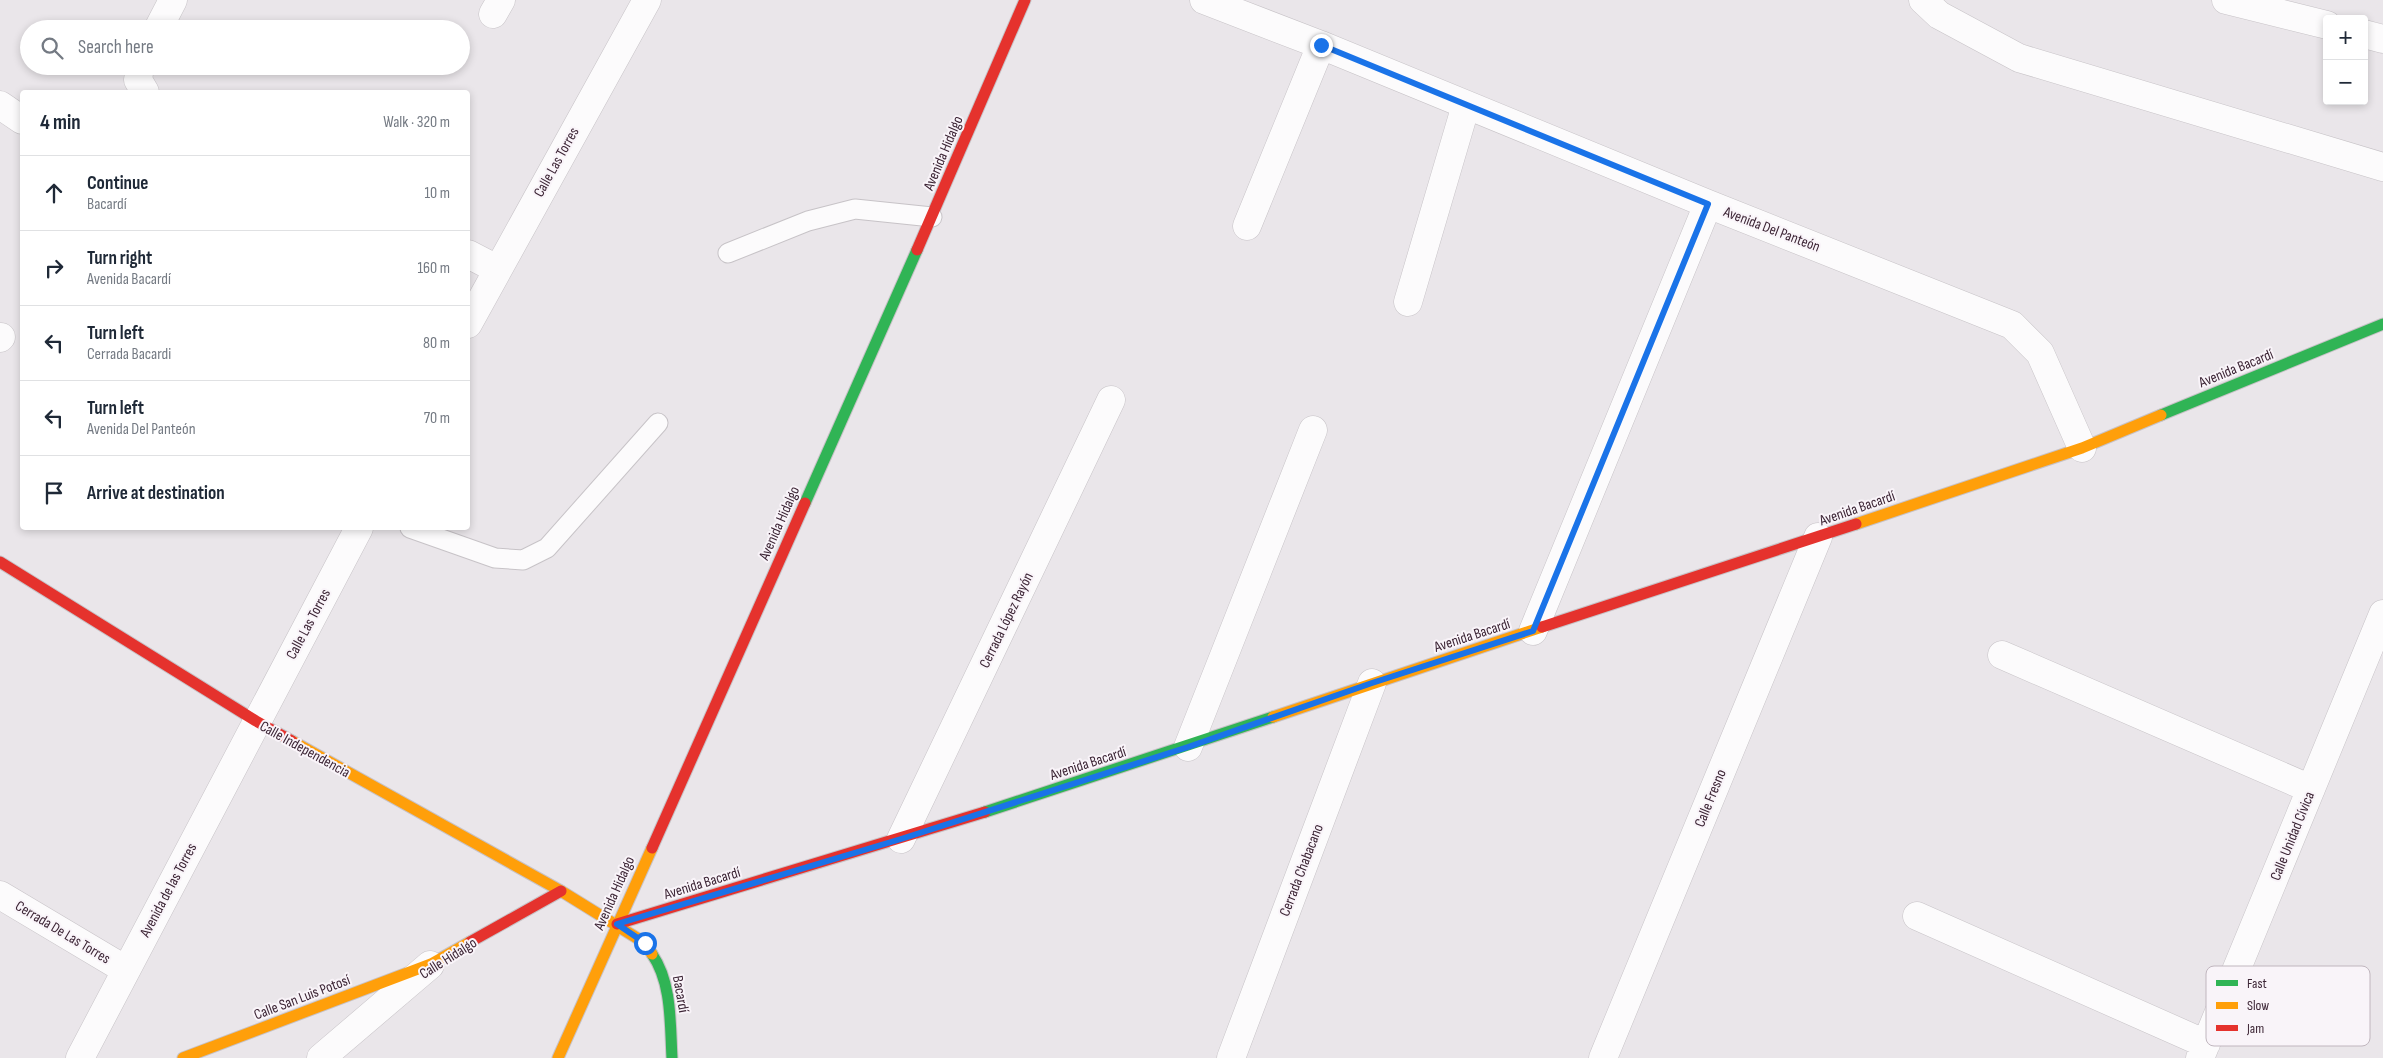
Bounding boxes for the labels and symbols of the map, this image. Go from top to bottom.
route end [1310,34,1333,57]
street label: Avenida Hidalgo [919,113,968,194]
street label: Calle Las Torres [529,124,583,201]
street label: Avenida Del Panteón [1720,202,1823,257]
street label: Avenida Bacardí [2195,345,2276,392]
street label: Avenida Hidalgo [754,483,804,564]
street label: Avenida Bacardí [1816,487,1898,531]
street label: Cerrada López Rayón [975,569,1038,671]
street label: Calle Las Torres [282,586,335,663]
street label: Avenida Bacardí [1431,614,1513,657]
street label: Calle Independencia [256,717,353,782]
street label: Avenida Bacardí [1047,742,1129,785]
street label: Calle Fresno [1690,767,1731,830]
street label: Calle Unidad Cívica [2266,789,2319,883]
street label: Cerrada Chabacano [1275,821,1328,919]
street label: Avenida de las Torres [135,840,201,941]
street label: Avenida Hidalgo [589,853,639,934]
street label: Avenida Bacardí [661,863,743,904]
street label: Cerrada De Las Torres [12,897,114,968]
route start [634,932,657,955]
street label: Calle Hidalgo [416,933,481,983]
legend [2206,966,2370,1046]
street label: Calle San Luis Potosí [251,970,353,1025]
street label: Bacardí [668,974,693,1014]
text: Fast [2247,975,2267,992]
text: Slow [2247,997,2269,1014]
text: Jam [2246,1020,2264,1037]

